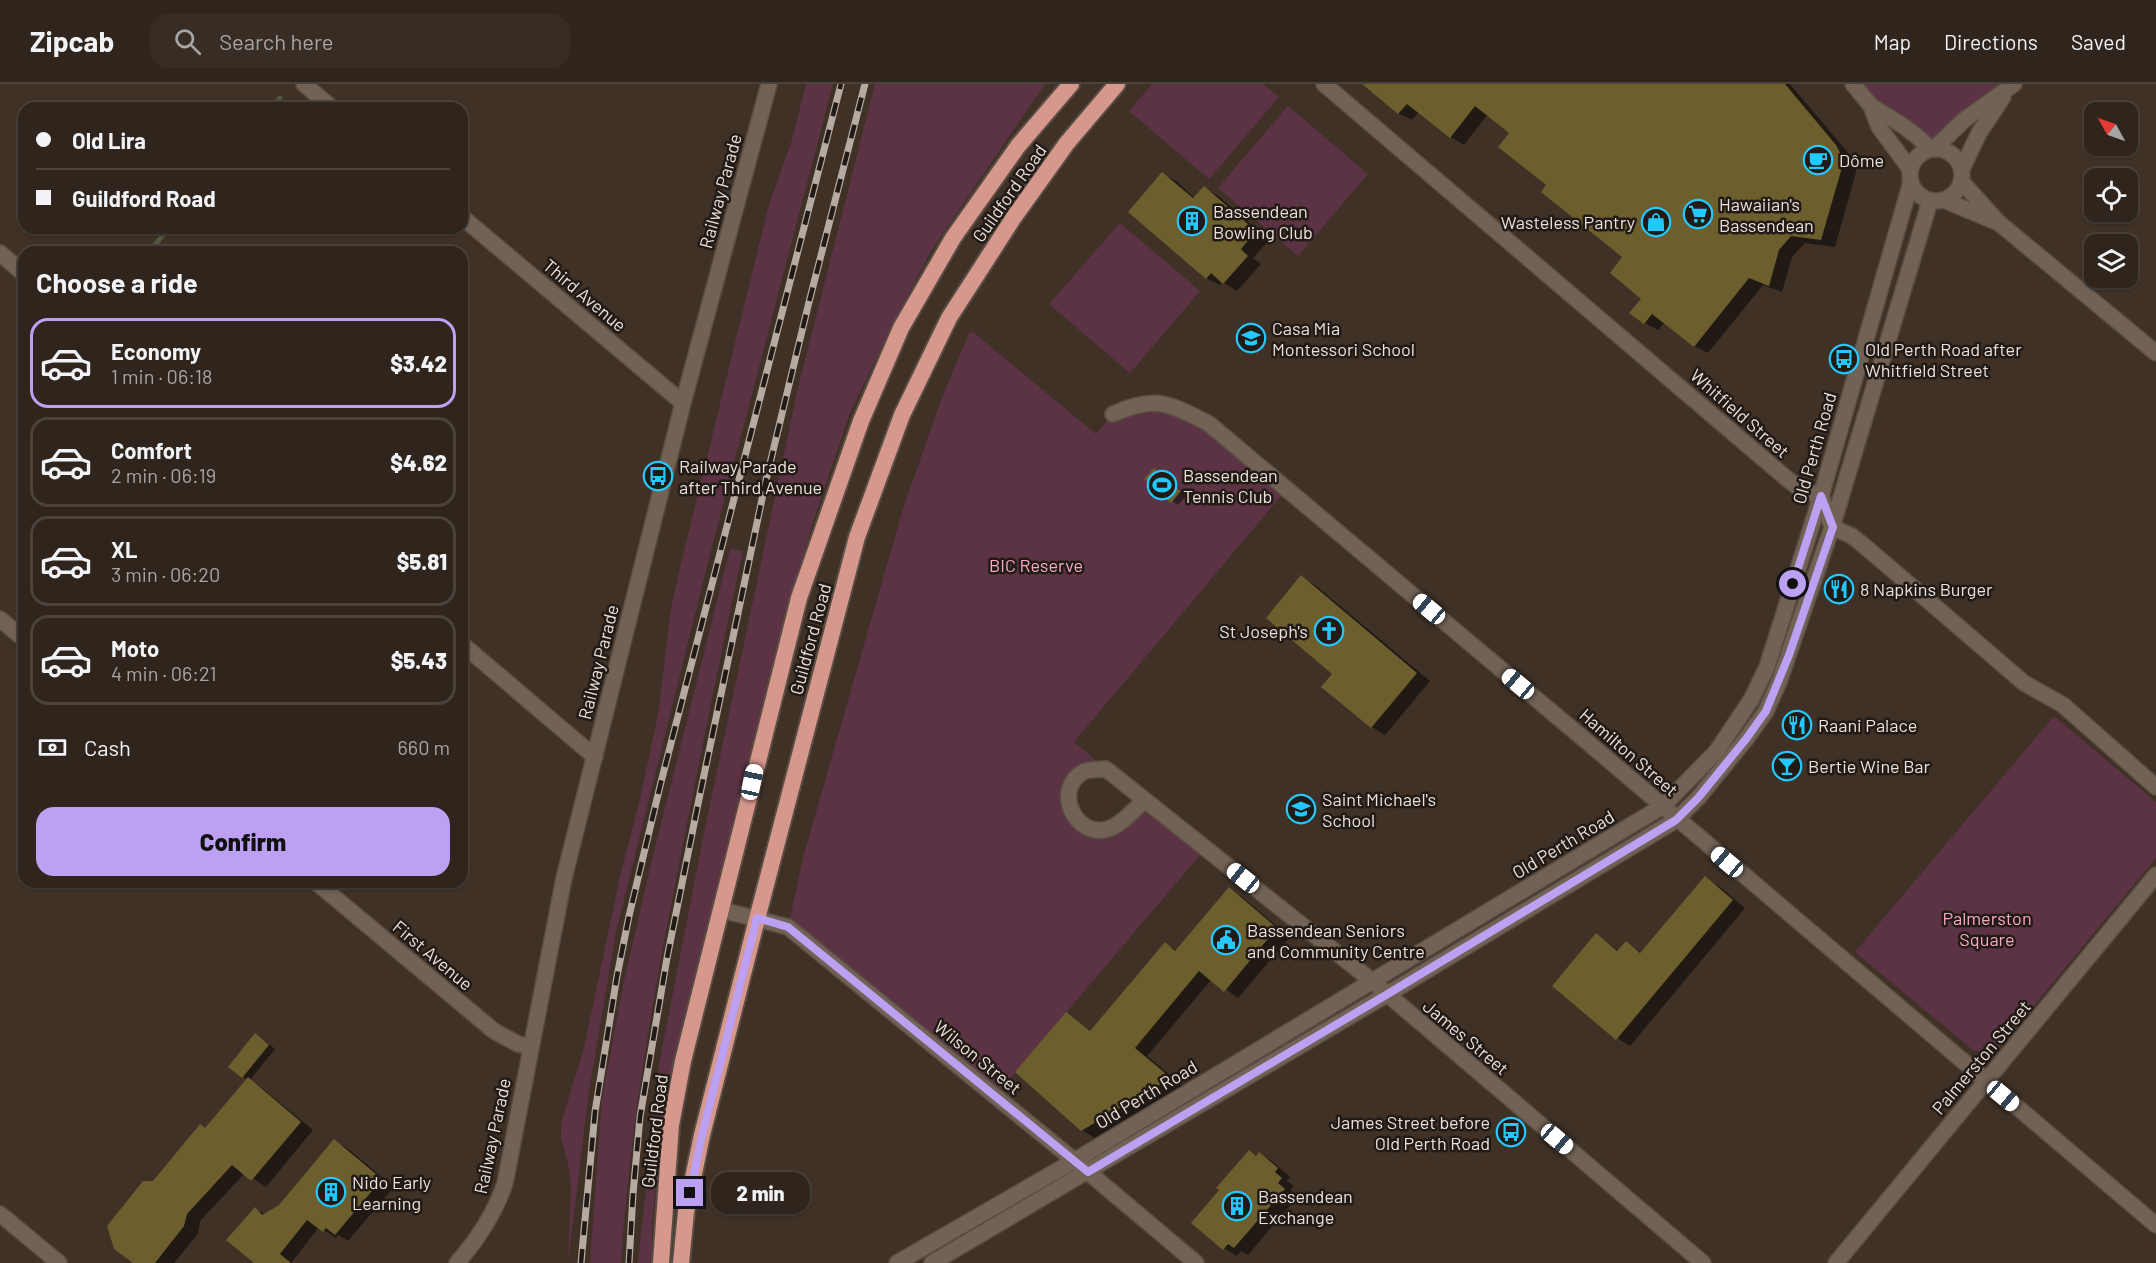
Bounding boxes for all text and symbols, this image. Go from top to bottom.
search box [150,14,570,68]
text: Zipcab [30,24,114,58]
icon: search [171,25,204,58]
text: Search here [219,28,334,54]
text: Map [1874,29,1911,54]
text: Directions [1944,29,2038,54]
text: Saved [2071,29,2126,54]
north arrow [2084,102,2138,156]
map controls [2084,102,2138,288]
text: Old Lira [72,127,146,153]
street label: Railway Parade [694,131,746,251]
street label: Guildford Road [967,140,1051,246]
cafe icon: Dôme [1802,144,1834,176]
place label: Dôme [1839,149,1884,171]
button: locate [2084,168,2138,222]
text: Guildford Road [72,185,216,211]
place label: Hawaiian's Bassendean [1719,193,1814,236]
supermarket icon: Hawaiian's Bassendean [1682,198,1714,230]
place label: Bassendean Bowling Club [1213,200,1313,243]
building icon: Bassendean Bowling Club [1176,205,1208,237]
shop icon: Wasteless Pantry [1640,206,1672,238]
place label: Wasteless Pantry [1501,211,1635,233]
button: layers [2084,234,2138,288]
street label: Third Avenue [539,254,631,336]
text: Choose a ride [36,266,198,298]
place label: Casa Mia Montessori School [1272,317,1415,360]
school or university icon: Casa Mia Montessori School [1235,322,1267,354]
icon: car [39,336,93,390]
text: Economy [111,338,201,364]
place label: Old Perth Road after Whitfield Street [1865,338,2022,381]
bus stop icon: Old Perth Road after Whitfield Street [1828,343,1860,375]
text: $3.42 [390,350,447,376]
text: 1 min · 06:18 [111,364,212,388]
street label: Whitfield Street [1686,364,1794,462]
street label: Old Perth Road [1788,390,1840,506]
icon: car [39,435,93,489]
text: Comfort [111,437,192,463]
text: $4.62 [390,449,447,475]
place label: Railway Parade after Third Avenue [679,455,822,498]
bus stop icon: Railway Parade after Third Avenue [642,460,674,492]
text: 2 min · 06:19 [111,463,216,487]
place label: Bassendean Tennis Club [1183,464,1278,507]
sports icon: Bassendean Tennis Club [1146,469,1178,501]
icon: car [39,534,93,588]
text: XL [111,536,137,562]
text: $5.81 [397,548,447,574]
park label: BIC Reserve [989,554,1083,576]
text: 3 min · 06:20 [111,562,220,586]
route start [1779,570,1806,597]
restaurant icon: 8 Napkins Burger [1823,573,1855,605]
place label: 8 Napkins Burger [1860,578,1993,600]
street label: Guildford Road [785,581,835,697]
car [1409,591,1449,627]
street label: Railway Parade [573,602,623,722]
church icon: St Joseph's [1313,615,1345,647]
place label: St Joseph's [1219,620,1308,642]
icon: car [39,633,93,687]
text: Moto [111,635,159,661]
text: $5.43 [391,647,447,673]
text: 4 min · 06:21 [111,661,216,685]
car [1498,666,1538,702]
street label: Hamilton Street [1575,703,1683,801]
restaurant icon: Raani Palace [1781,709,1813,741]
place label: Raani Palace [1818,714,1917,736]
icon: cash [36,731,69,764]
text: Cash [84,734,131,760]
text: 660 m [398,735,450,759]
bar icon: Bertie Wine Bar [1771,750,1803,782]
place label: Bertie Wine Bar [1808,755,1931,777]
car [739,763,765,801]
place label: Saint Michael's School [1322,788,1436,831]
school or university icon: Saint Michael's School [1285,793,1317,825]
street label: Old Perth Road [1508,805,1618,883]
button: Confirm [36,807,450,876]
car [1707,844,1747,880]
car [1223,860,1263,896]
park label: Palmerston Square [1942,907,2032,950]
street label: First Avenue [389,915,477,995]
place label: Bassendean Seniors and Community Centre [1247,919,1425,962]
public building icon: Bassendean Seniors and Community Centre [1210,924,1242,956]
street label: James Street [1419,995,1513,1079]
street label: Palmerston Street [1927,996,2035,1118]
street label: Wilson Street [930,1015,1026,1099]
street label: Old Perth Road [1091,1055,1201,1133]
street label: Guildford Road [636,1073,672,1189]
street label: Railway Parade [469,1076,515,1196]
car [1983,1078,2023,1114]
place label: James Street before Old Perth Road [1331,1111,1490,1154]
bus stop icon: James Street before Old Perth Road [1495,1116,1527,1148]
car [1537,1121,1577,1157]
place label: Nido Early Learning [352,1171,431,1214]
callout: 2 min [711,1172,810,1214]
building icon: Nido Early Learning [315,1176,347,1208]
route end [676,1179,703,1206]
text: 2 min [736,1181,785,1205]
place label: Bassendean Exchange [1258,1185,1353,1228]
building icon: Bassendean Exchange [1221,1190,1253,1222]

